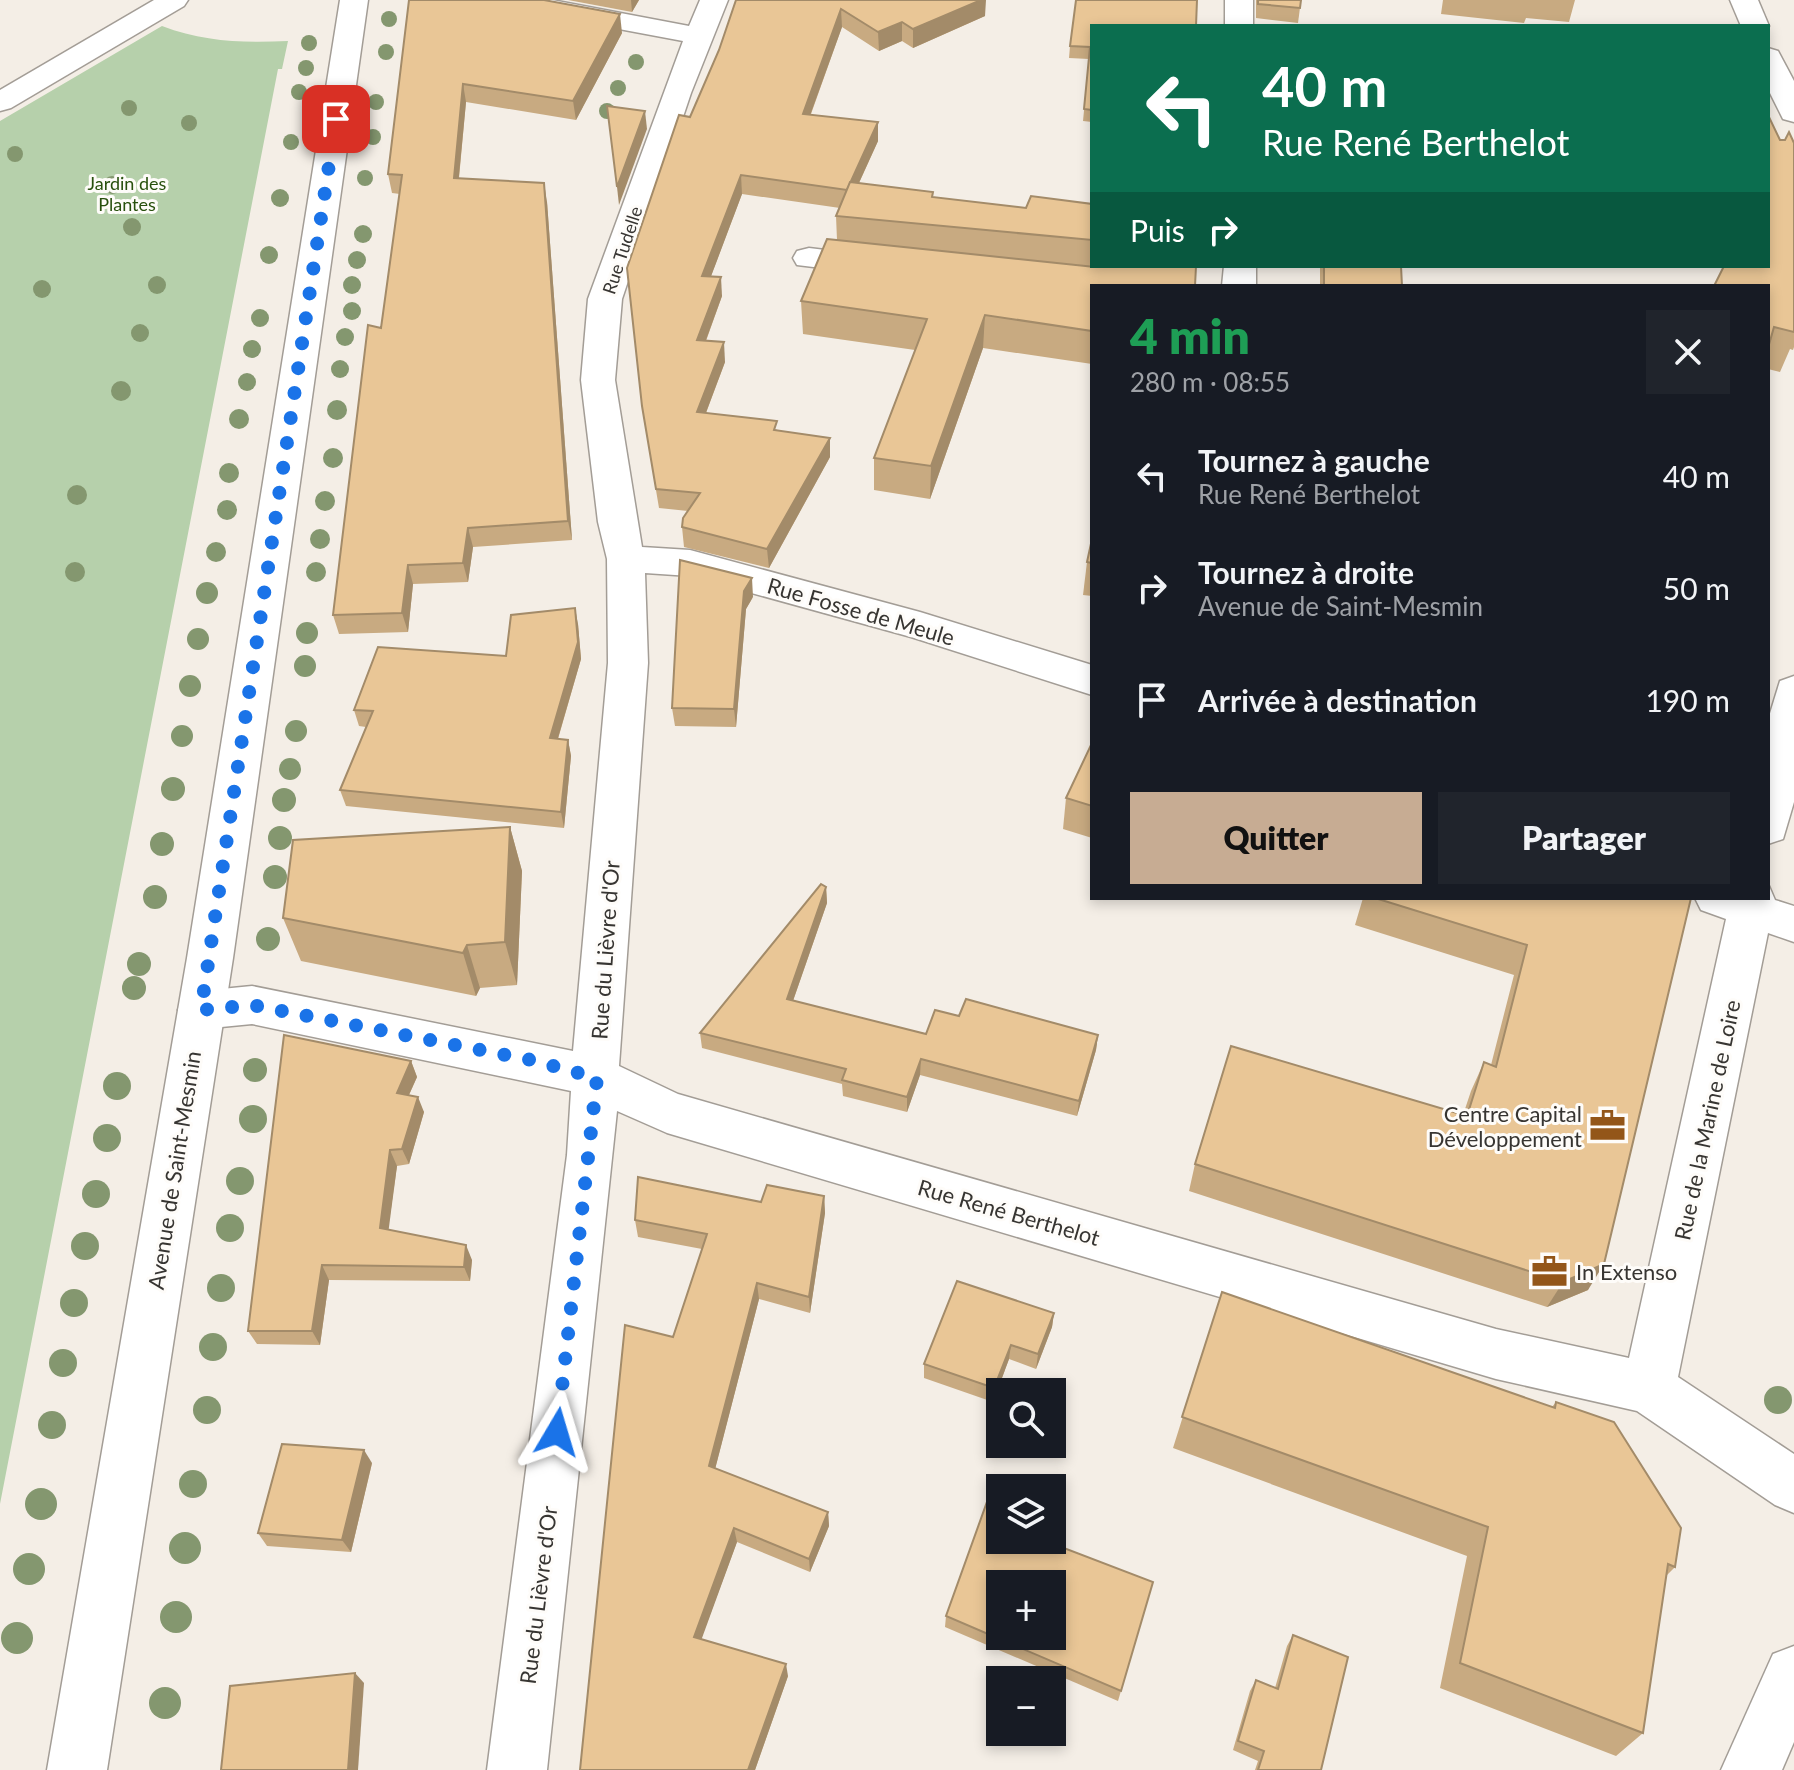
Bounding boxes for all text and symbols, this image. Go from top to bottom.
text: 40 m [1262,52,1387,119]
icon: left [1130,56,1234,160]
pin [302,85,370,153]
icon: arrive [314,97,358,141]
text: Rue René Berthelot [1262,120,1569,164]
park label: Jardin des Plantes [88,172,167,215]
street label: Rue Tudelle [597,203,647,297]
icon: right [1201,208,1245,252]
text: Puis [1130,212,1185,248]
text: 4 min [1130,307,1250,364]
button: close [1646,310,1730,394]
text: 280 m · 08:55 [1130,366,1290,398]
text: Tournez à gauche [1198,442,1430,478]
icon: left [1130,454,1174,498]
text: 40 m [1663,458,1730,494]
text: Rue René Berthelot [1198,478,1420,510]
text: Tournez à droite [1198,554,1414,590]
icon: right [1130,566,1174,610]
text: 50 m [1663,570,1730,606]
street label: Rue Fosse de Meule [764,571,958,651]
text: Avenue de Saint-Mesmin [1198,590,1483,622]
icon: arrive [1130,678,1174,722]
text: Arrivée à destination [1198,682,1477,718]
text: 190 m [1645,682,1730,718]
button: Quitter [1130,792,1422,884]
button: Partager [1438,792,1730,884]
street label: Rue du Lièvre d'Or [585,860,625,1040]
street label: Rue de la Marine de Loire [1668,997,1746,1243]
street label: Avenue de Saint-Mesmin [142,1049,206,1291]
place label: Centre Capital Développement [1428,1100,1582,1152]
office icon: Centre Capital Développement [1589,1107,1627,1145]
street label: Rue René Berthelot [915,1173,1103,1251]
office icon: In Extenso [1531,1252,1569,1290]
place label: In Extenso [1576,1258,1677,1285]
map controls [986,1378,1066,1746]
button: search [986,1378,1066,1458]
position arrow [515,1390,599,1474]
button: layers [986,1474,1066,1554]
street label: Rue du Lièvre d'Or [514,1504,562,1686]
button: + [986,1570,1066,1650]
button: − [986,1666,1066,1746]

